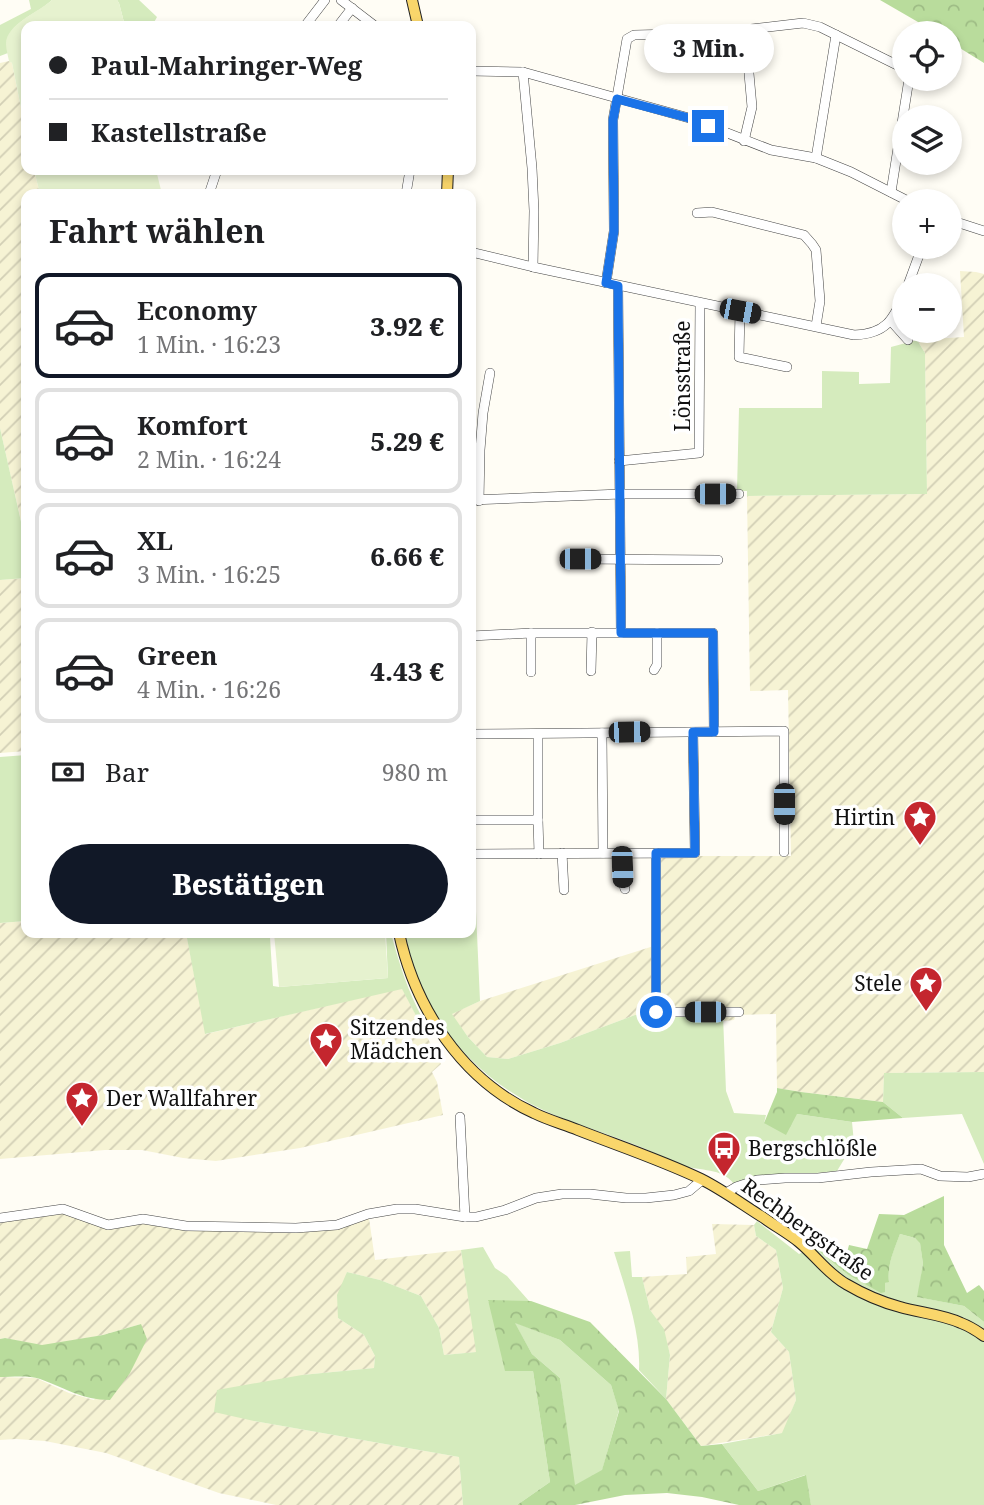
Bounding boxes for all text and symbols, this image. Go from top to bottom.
map controls [892,21,962,343]
button: locate [892,21,962,91]
callout: 3 Min. [643,24,773,74]
text: 3 Min. [673,32,745,64]
text: Paul-Mahringer-Weg [91,47,362,83]
button: layers [892,105,962,175]
route end [692,110,724,142]
text: Kastellstraße [91,114,267,150]
button: + [892,189,962,259]
text: Fahrt wählen [49,209,265,252]
button: − [892,273,962,343]
text: Economy [137,292,257,328]
icon: car [53,294,116,357]
car [718,297,763,325]
text: 3.92 € [370,308,444,344]
street label: Lönsstraße [668,320,696,432]
text: 1 Min. · 16:23 [137,328,281,360]
text: Komfort [137,407,248,443]
icon: car [53,409,116,472]
text: 5.29 € [370,423,444,459]
text: 2 Min. · 16:24 [137,443,281,475]
car [695,484,737,505]
text: XL [137,522,173,558]
icon: car [53,524,116,587]
text: 6.66 € [370,538,444,574]
car [560,549,602,570]
text: 3 Min. · 16:25 [137,558,281,590]
text: Green [137,637,218,673]
icon: car [53,639,116,702]
text: 4.43 € [370,653,444,689]
text: 4 Min. · 16:26 [137,673,281,705]
car [608,721,651,743]
icon: cash [49,753,87,791]
text: Bar [105,754,149,790]
text: 980 m [382,756,448,788]
car [774,783,795,825]
place icon: Hirtin [901,798,939,847]
place label: Hirtin [834,803,895,831]
button: Bestätigen [49,844,448,924]
car [611,846,634,888]
place icon: Stele [907,964,945,1013]
place label: Stele [854,969,902,997]
route start [640,996,672,1028]
car [685,1002,727,1023]
place label: Sitzendes Mädchen [350,1013,445,1065]
place icon: Sitzendes Mädchen [307,1020,345,1069]
place icon: Der Wallfahrer [63,1079,101,1128]
place label: Der Wallfahrer [106,1084,257,1112]
bus stop icon: Bergschlößle [705,1129,743,1178]
place label: Bergschlößle [748,1134,877,1162]
street label: Rechbergstraße [736,1172,880,1286]

